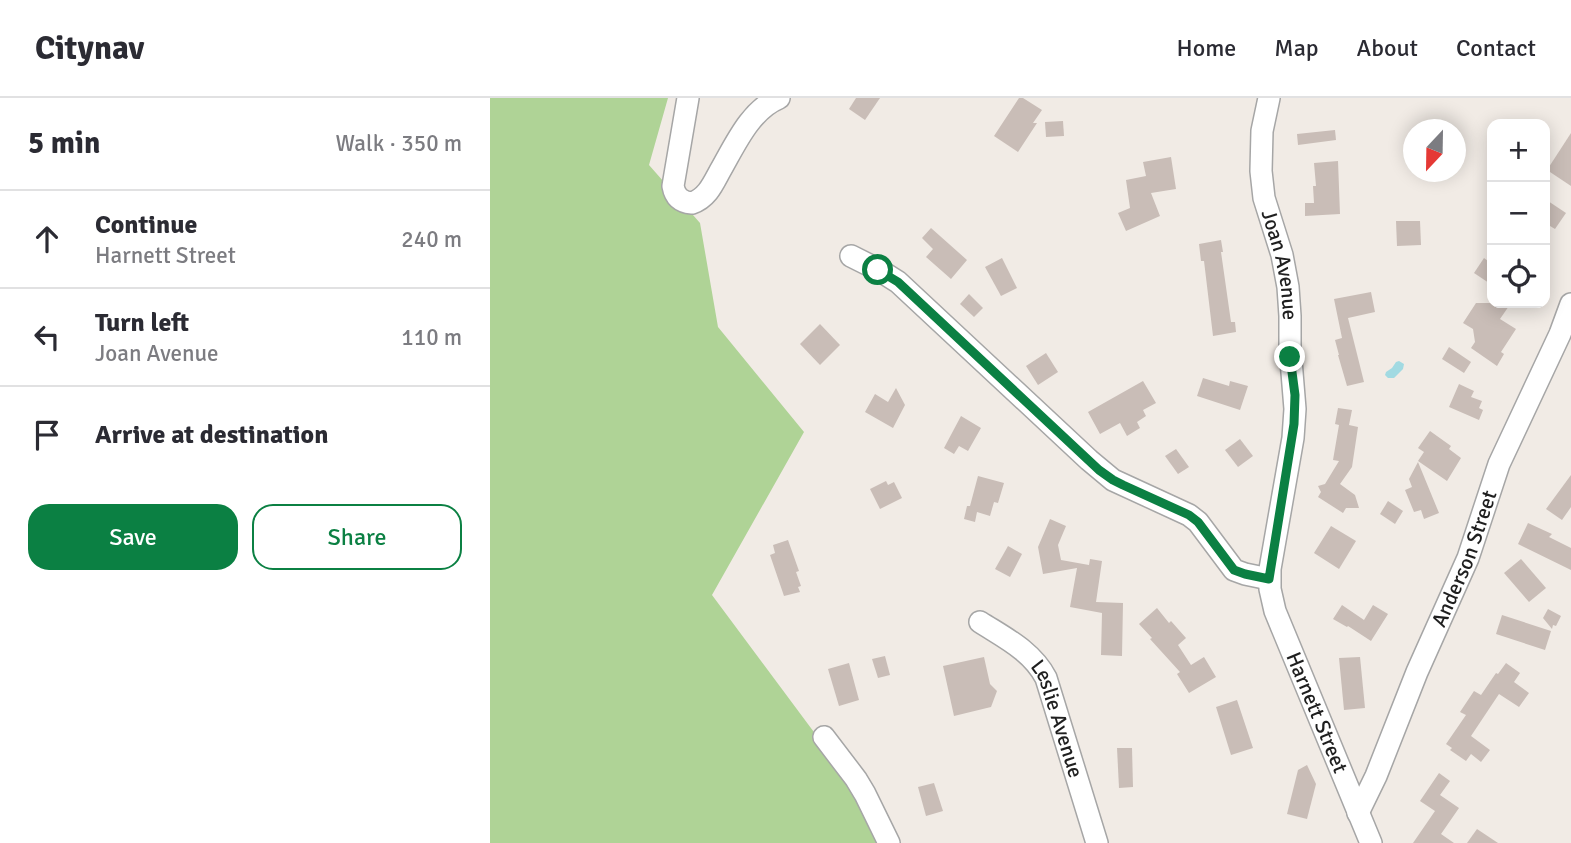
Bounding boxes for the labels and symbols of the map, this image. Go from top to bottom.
north arrow [1403,119,1466,182]
street label: Joan Avenue [1255,206,1303,321]
route start [862,254,893,285]
route end [1274,341,1305,372]
street label: Anderson Street [1426,487,1502,631]
street label: Harnett Street [1280,648,1354,777]
street label: Leslie Avenue [1025,654,1089,781]

